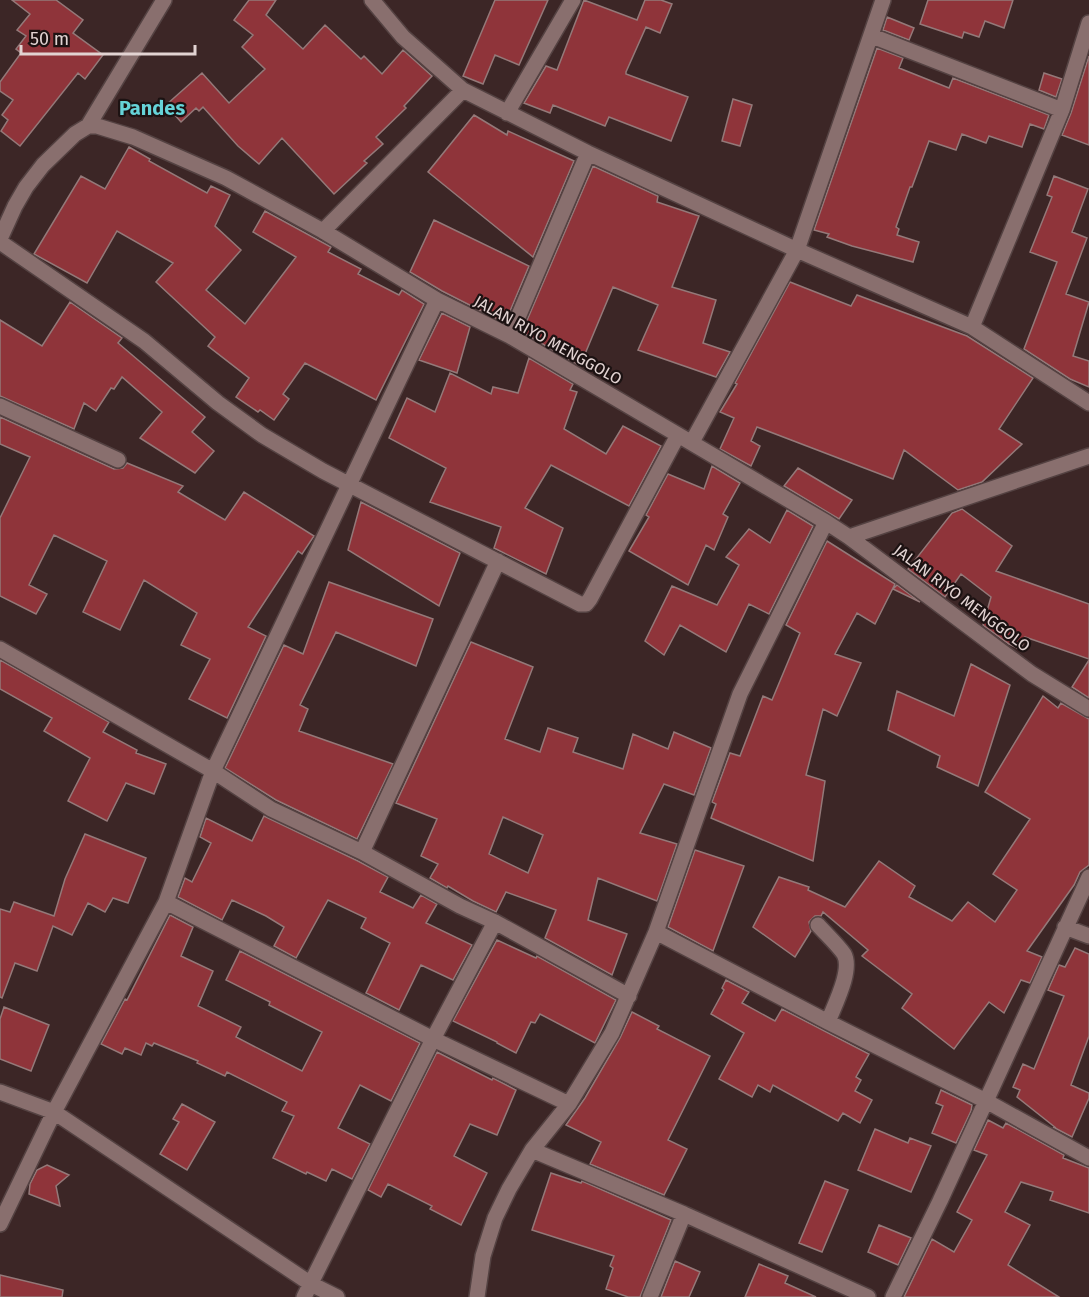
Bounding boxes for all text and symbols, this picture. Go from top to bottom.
scale bar [21,18,195,56]
text: 50 m [30,28,69,50]
district label: Pandes [119,96,185,120]
street label: JALAN RIYO MENGGOLO [471,291,625,389]
street label: JALAN RIYO MENGGOLO [890,540,1034,656]

